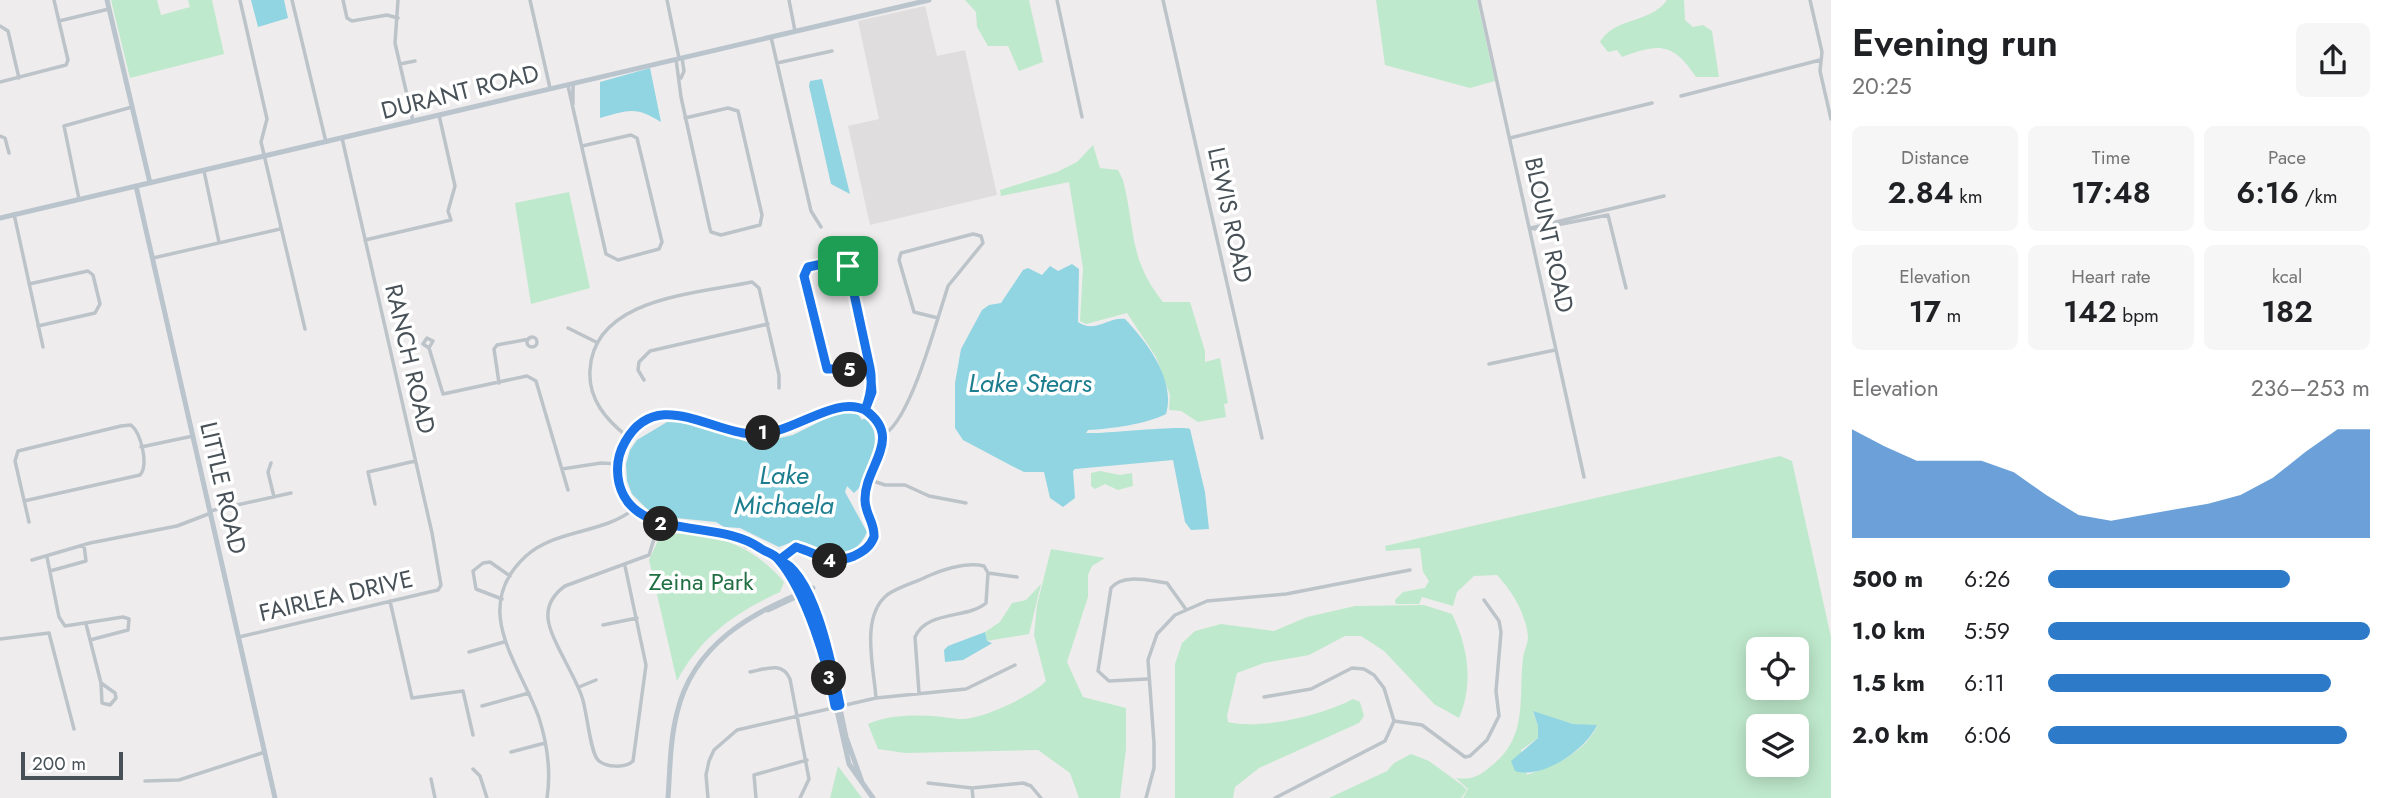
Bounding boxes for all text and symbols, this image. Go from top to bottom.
text: Evening run [1852,15,2058,70]
button: share [2296,23,2370,97]
street label: DURANT ROAD [377,55,542,128]
text: 20:25 [1852,69,1912,103]
street label: LEWIS ROAD [1199,144,1262,286]
text: Distance [1901,144,1969,171]
text: Time [2092,144,2130,171]
text: Pace [2268,144,2306,171]
street label: BLOUNT ROAD [1516,154,1583,316]
text: 2.84 [1887,171,1954,214]
text: 17:48 [2071,171,2151,214]
text: 6:16 [2236,171,2299,214]
text: km [1954,183,1983,210]
text: /km [2299,183,2338,210]
pin [818,236,878,296]
icon: arrive [829,247,867,285]
text: Elevation [1899,263,1971,290]
text: Heart rate [2071,263,2151,290]
text: kcal [2272,263,2302,290]
street label: RANCH ROAD [376,281,445,437]
text: 17 [1909,290,1941,333]
text: 142 [2063,290,2117,333]
text: 182 [2261,290,2313,333]
text: m [1941,302,1961,329]
text: bpm [2117,302,2159,329]
pin: 5 [832,352,868,388]
text: 5 [843,356,856,383]
water label: Lake Stears [968,364,1093,402]
text: Elevation [1852,371,1939,405]
text: 236–253 m [2251,371,2370,405]
pin: 1 [746,416,780,450]
street label: LITTLE ROAD [191,418,256,557]
text: 1 [758,419,767,446]
water label: Lake Michaela [734,456,835,524]
pin: 2 [644,506,678,542]
text: 2 [654,510,667,537]
pin: 4 [812,544,848,578]
text: 4 [823,547,836,574]
street label: FAIRLEA DRIVE [255,561,416,630]
text: 500 m [1852,562,1923,596]
text: 6:26 [1964,562,2010,596]
park label: Zeina Park [648,564,754,599]
text: 1.0 km [1852,614,1925,648]
text: 5:59 [1964,614,2010,648]
map controls [1746,637,1809,777]
button: locate [1746,637,1809,700]
pin: 3 [812,660,846,696]
text: 3 [823,664,834,691]
text: 1.5 km [1852,666,1925,700]
text: 6:11 [1964,666,2005,700]
button: layers [1746,714,1809,777]
text: 2.0 km [1852,718,1929,752]
text: 6:06 [1964,718,2011,752]
scale bar [21,749,122,781]
text: 200 m [32,750,86,777]

